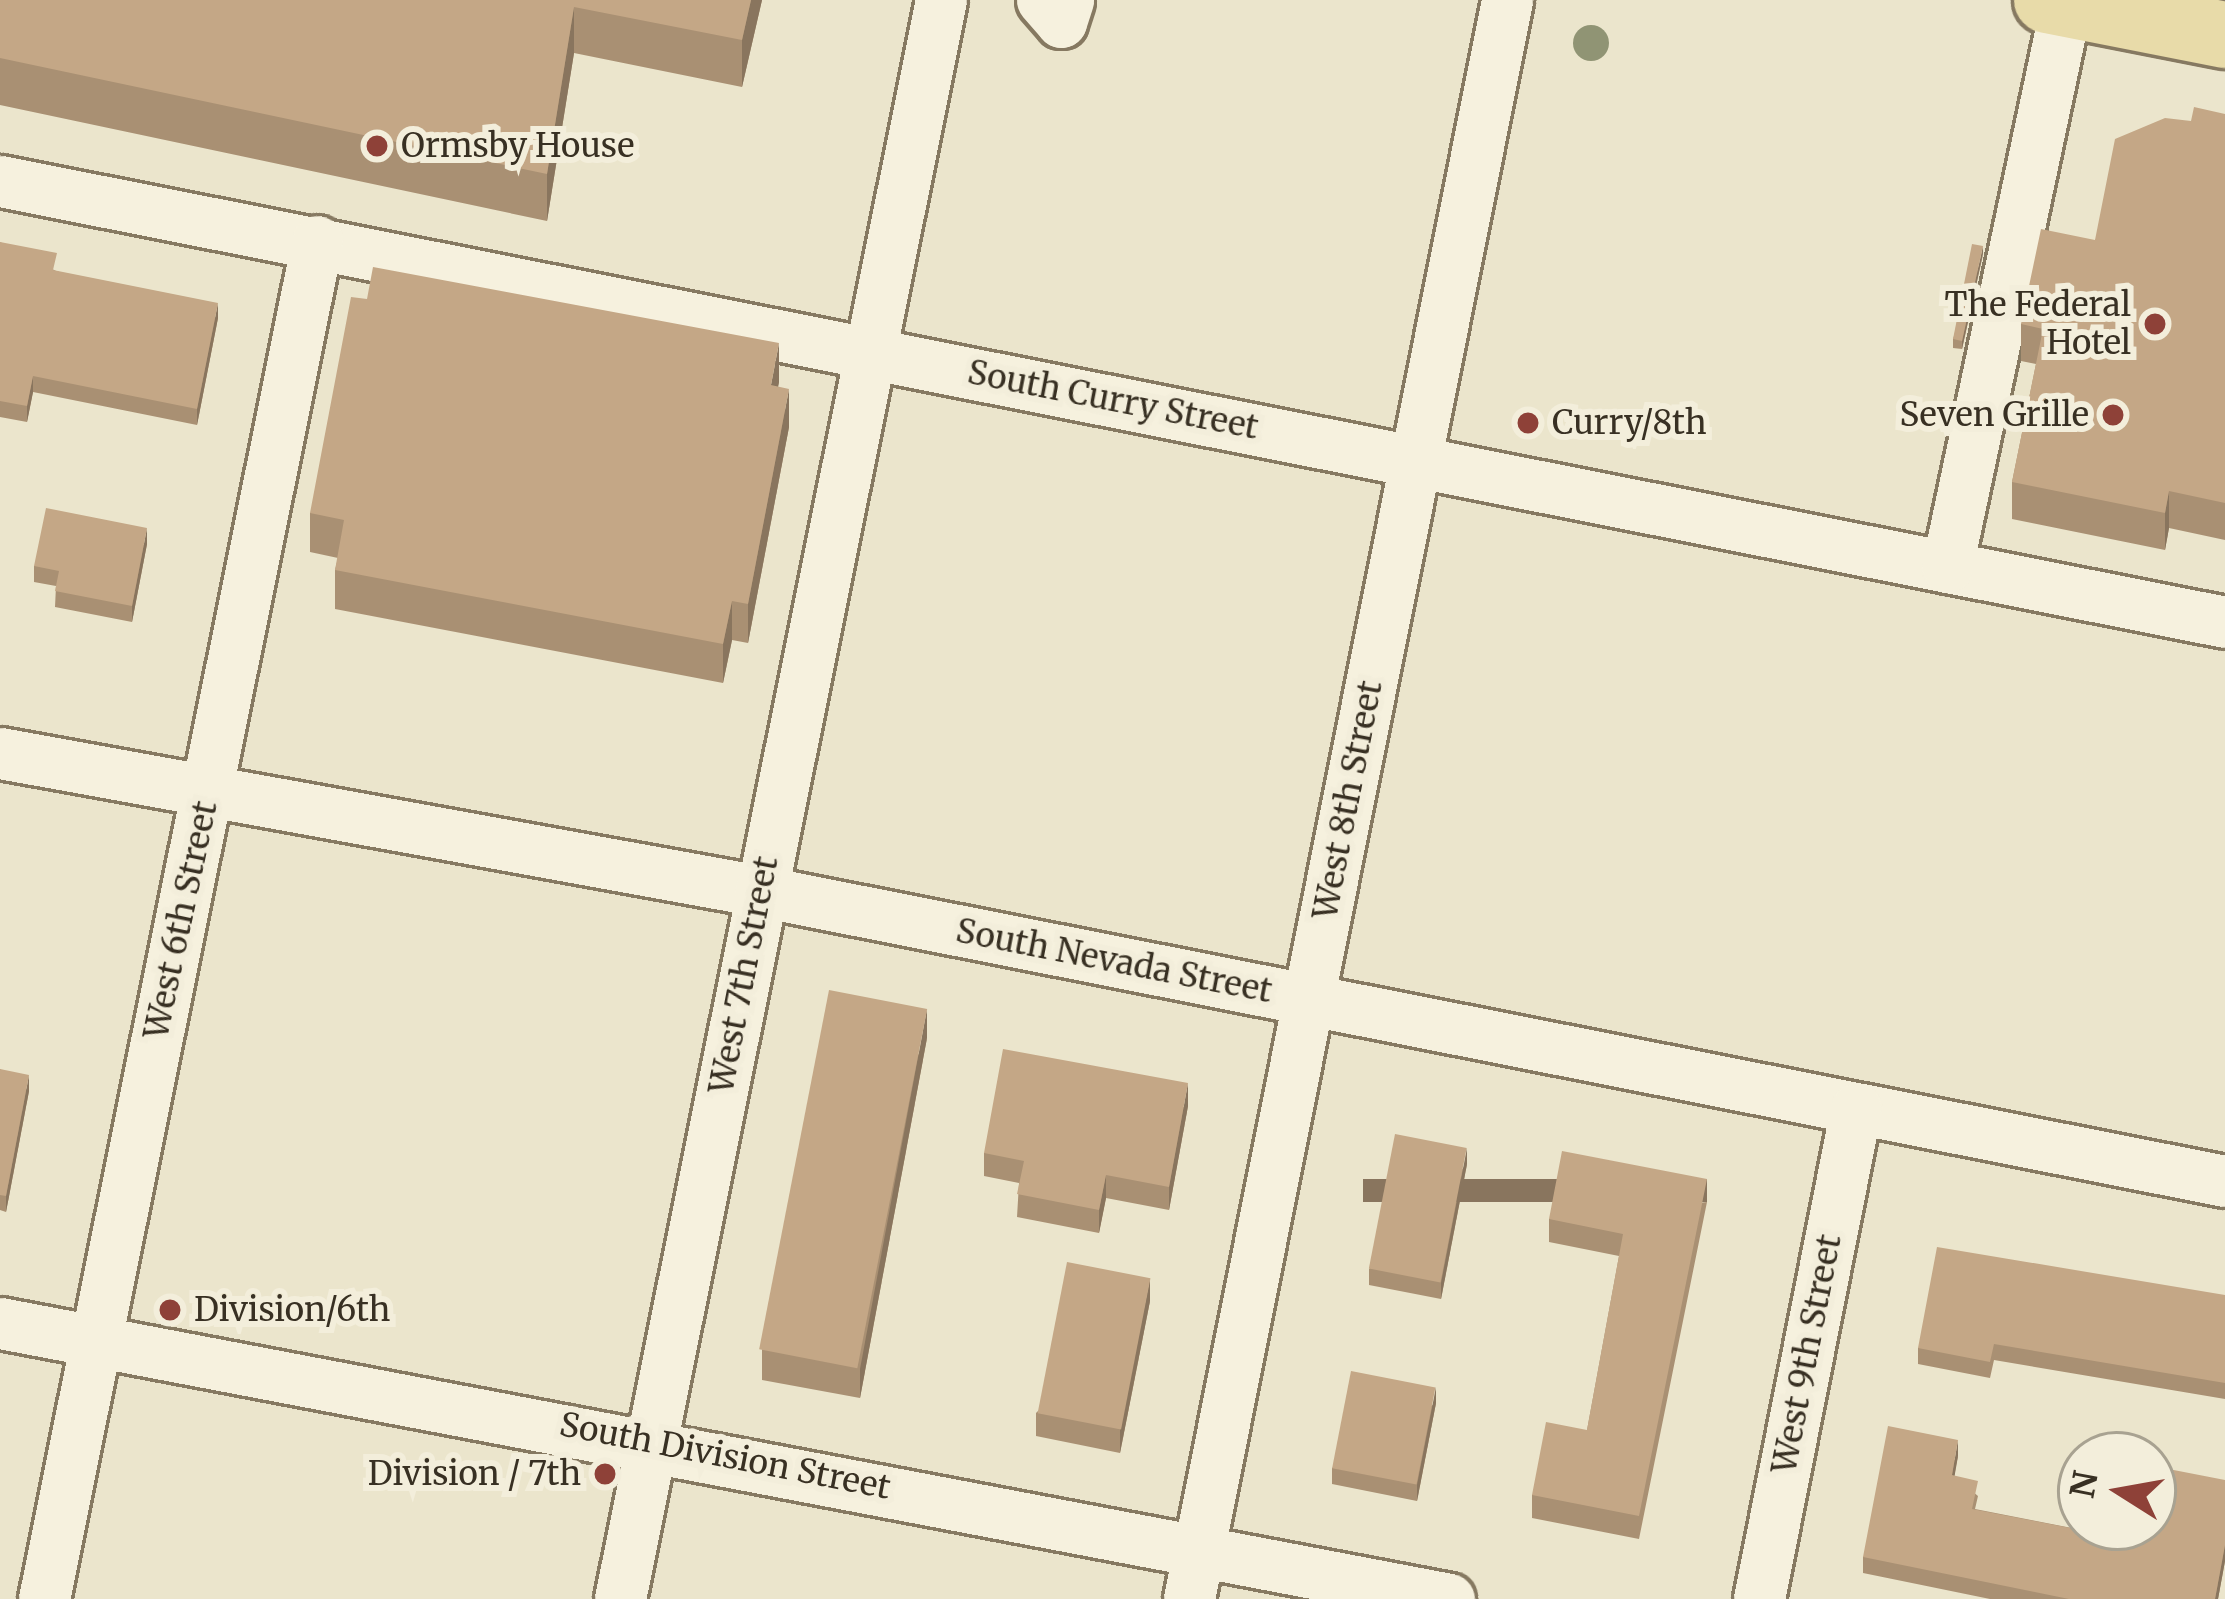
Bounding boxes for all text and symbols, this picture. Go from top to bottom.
place label: Ormsby House [401,126,634,166]
marker: Ormsby House [364,133,390,159]
place label: The Federal Hotel [1945,285,2131,363]
marker: The Federal Hotel [2142,311,2168,337]
street label: South Curry Street [964,352,1262,448]
place label: Seven Grille [1899,395,2089,435]
marker: Seven Grille [2100,402,2126,428]
place label: Curry/8th [1552,403,1707,443]
marker: Curry/8th [1515,410,1541,436]
street label: West 8th Street [1305,677,1391,923]
street label: West 6th Street [136,797,226,1043]
street label: West 7th Street [702,853,786,1097]
street label: South Nevada Street [953,911,1275,1011]
street label: West 9th Street [1764,1231,1850,1477]
place label: Division/6th [194,1290,390,1330]
marker: Division/6th [157,1297,183,1323]
street label: South Division Street [556,1405,894,1507]
north arrow [2057,1431,2177,1551]
place label: Division / 7th [368,1454,581,1494]
marker: Division / 7th [592,1461,618,1487]
text: N [2062,1468,2107,1501]

